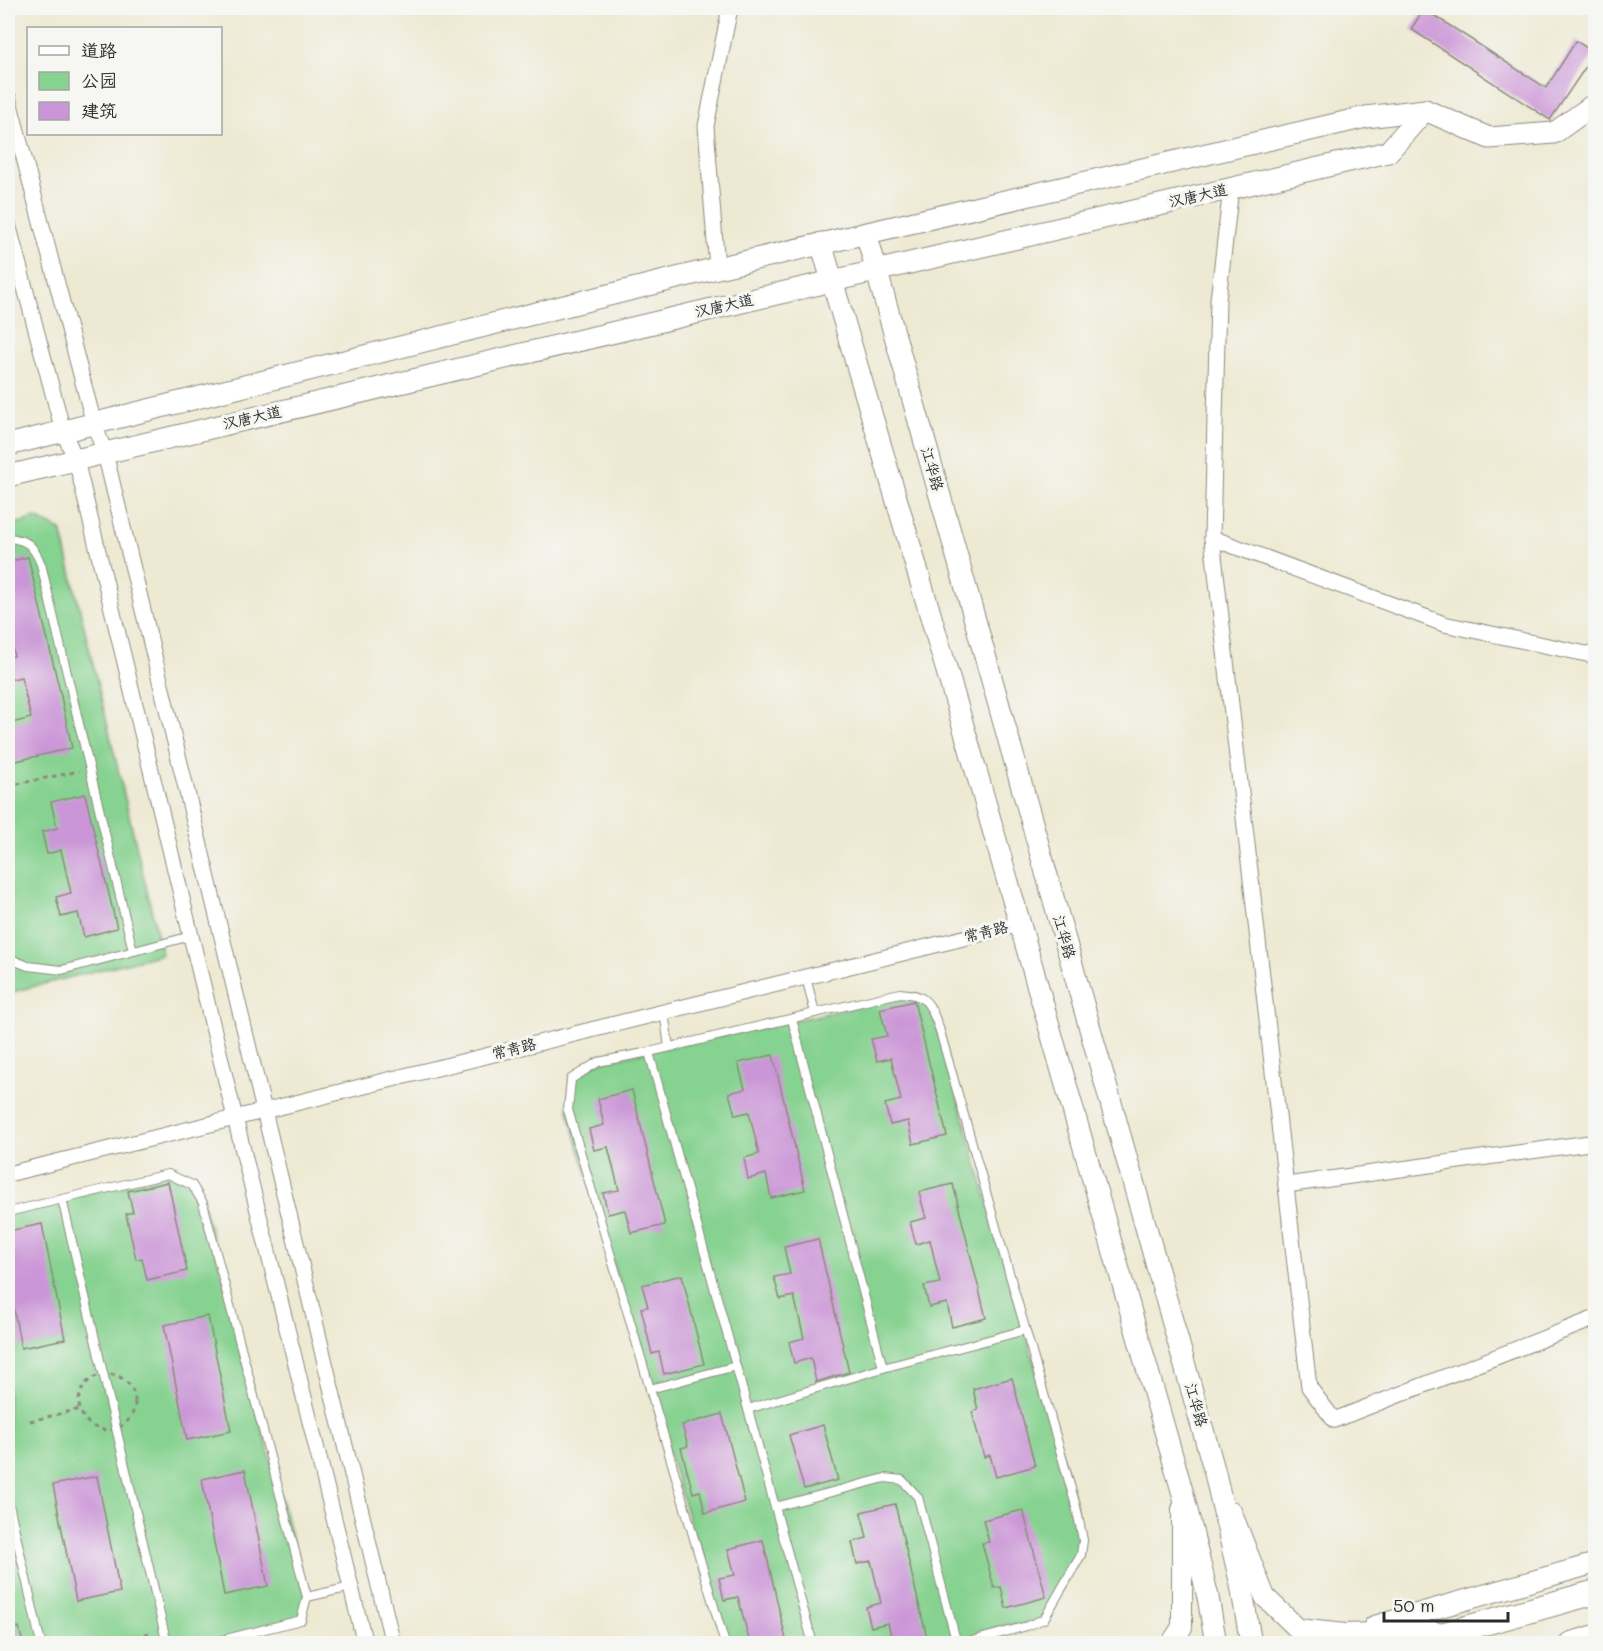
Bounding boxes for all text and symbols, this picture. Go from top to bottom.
legend [27,27,222,135]
text: 道路 [81,38,117,62]
text: 公园 [81,68,117,92]
text: 建筑 [81,98,117,122]
street label: 汉唐大道 [1166,179,1229,212]
street label: 汉唐大道 [692,289,755,322]
street label: 汉唐大道 [220,401,283,434]
street label: 江华路 [917,444,949,493]
street label: 江华路 [1049,912,1081,961]
street label: 常青路 [961,916,1010,946]
street label: 常青路 [489,1033,538,1063]
street label: 江华路 [1181,1380,1213,1429]
scale bar [1384,1585,1508,1623]
text: 50 m [1393,1593,1435,1617]

